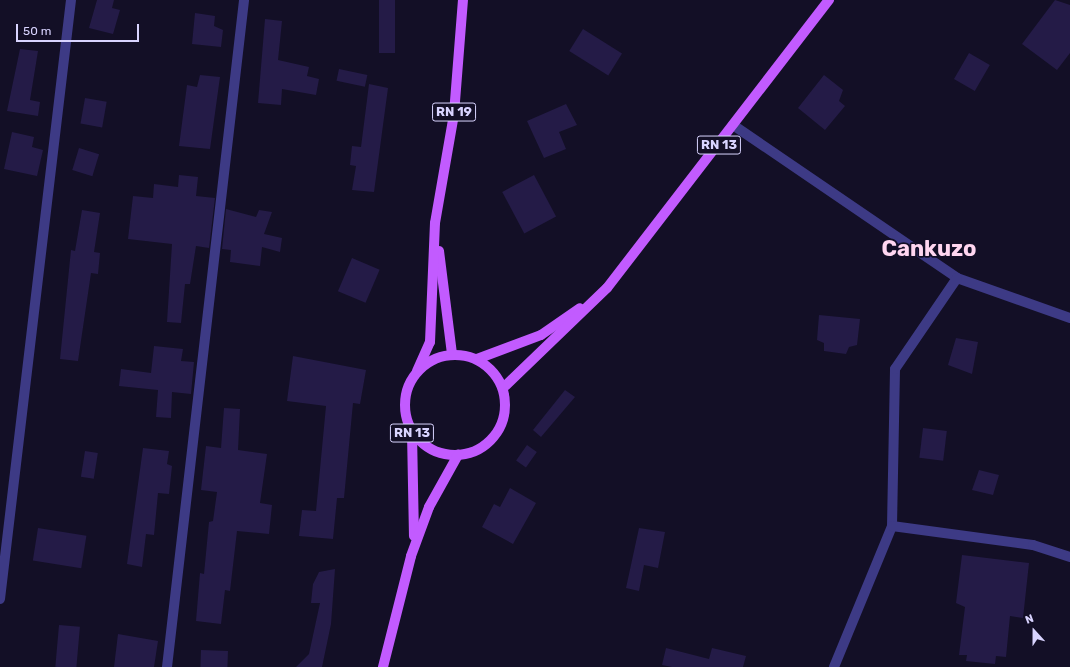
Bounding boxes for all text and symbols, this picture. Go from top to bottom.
scale bar [18,16,141,42]
text: 50 m [23,24,51,38]
road number: RN 19 [432,101,476,123]
road number: RN 13 [696,134,742,156]
district label: Cankuzo [882,236,976,262]
road number: RN 13 [389,422,435,444]
north arrow [1014,611,1054,651]
text: N [1023,612,1036,627]

